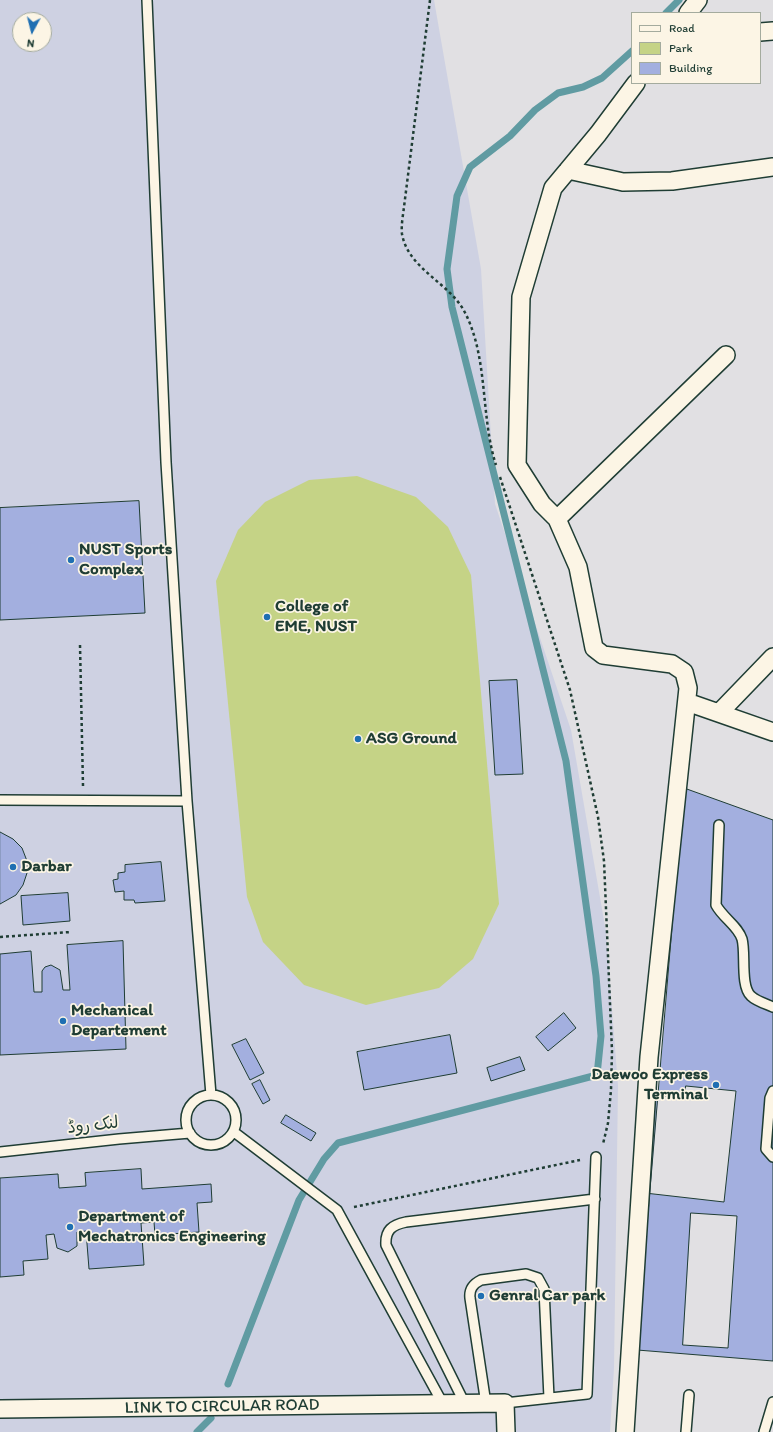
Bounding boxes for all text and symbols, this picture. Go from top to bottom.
north arrow [12,12,52,52]
legend [631,12,761,84]
text: Road [669,21,695,35]
text: N [26,37,35,50]
text: Park [669,41,693,55]
text: Building [669,61,712,75]
place label: NUST Sports Complex [79,540,172,580]
marker: NUST Sports Complex [66,555,76,565]
place label: College of EME, NUST [275,597,357,637]
marker: College of EME, NUST [262,612,272,622]
place label: ASG Ground [366,729,457,749]
marker: ASG Ground [353,734,363,744]
place label: Darbar [21,857,72,877]
marker: Darbar [8,862,18,872]
place label: Mechanical Departement [71,1001,167,1041]
marker: Mechanical Departement [58,1016,68,1026]
place label: Daewoo Express Terminal [591,1065,708,1105]
marker: Daewoo Express Terminal [711,1080,721,1090]
street label: لنک روڈ [66,1113,120,1139]
place label: Department of Mechatronics Engineering [78,1207,266,1247]
marker: Department of Mechatronics Engineering [65,1222,75,1232]
place label: Genral Car park [489,1286,605,1306]
marker: Genral Car park [476,1291,486,1301]
street label: LINK TO CIRCULAR ROAD [124,1395,320,1419]

